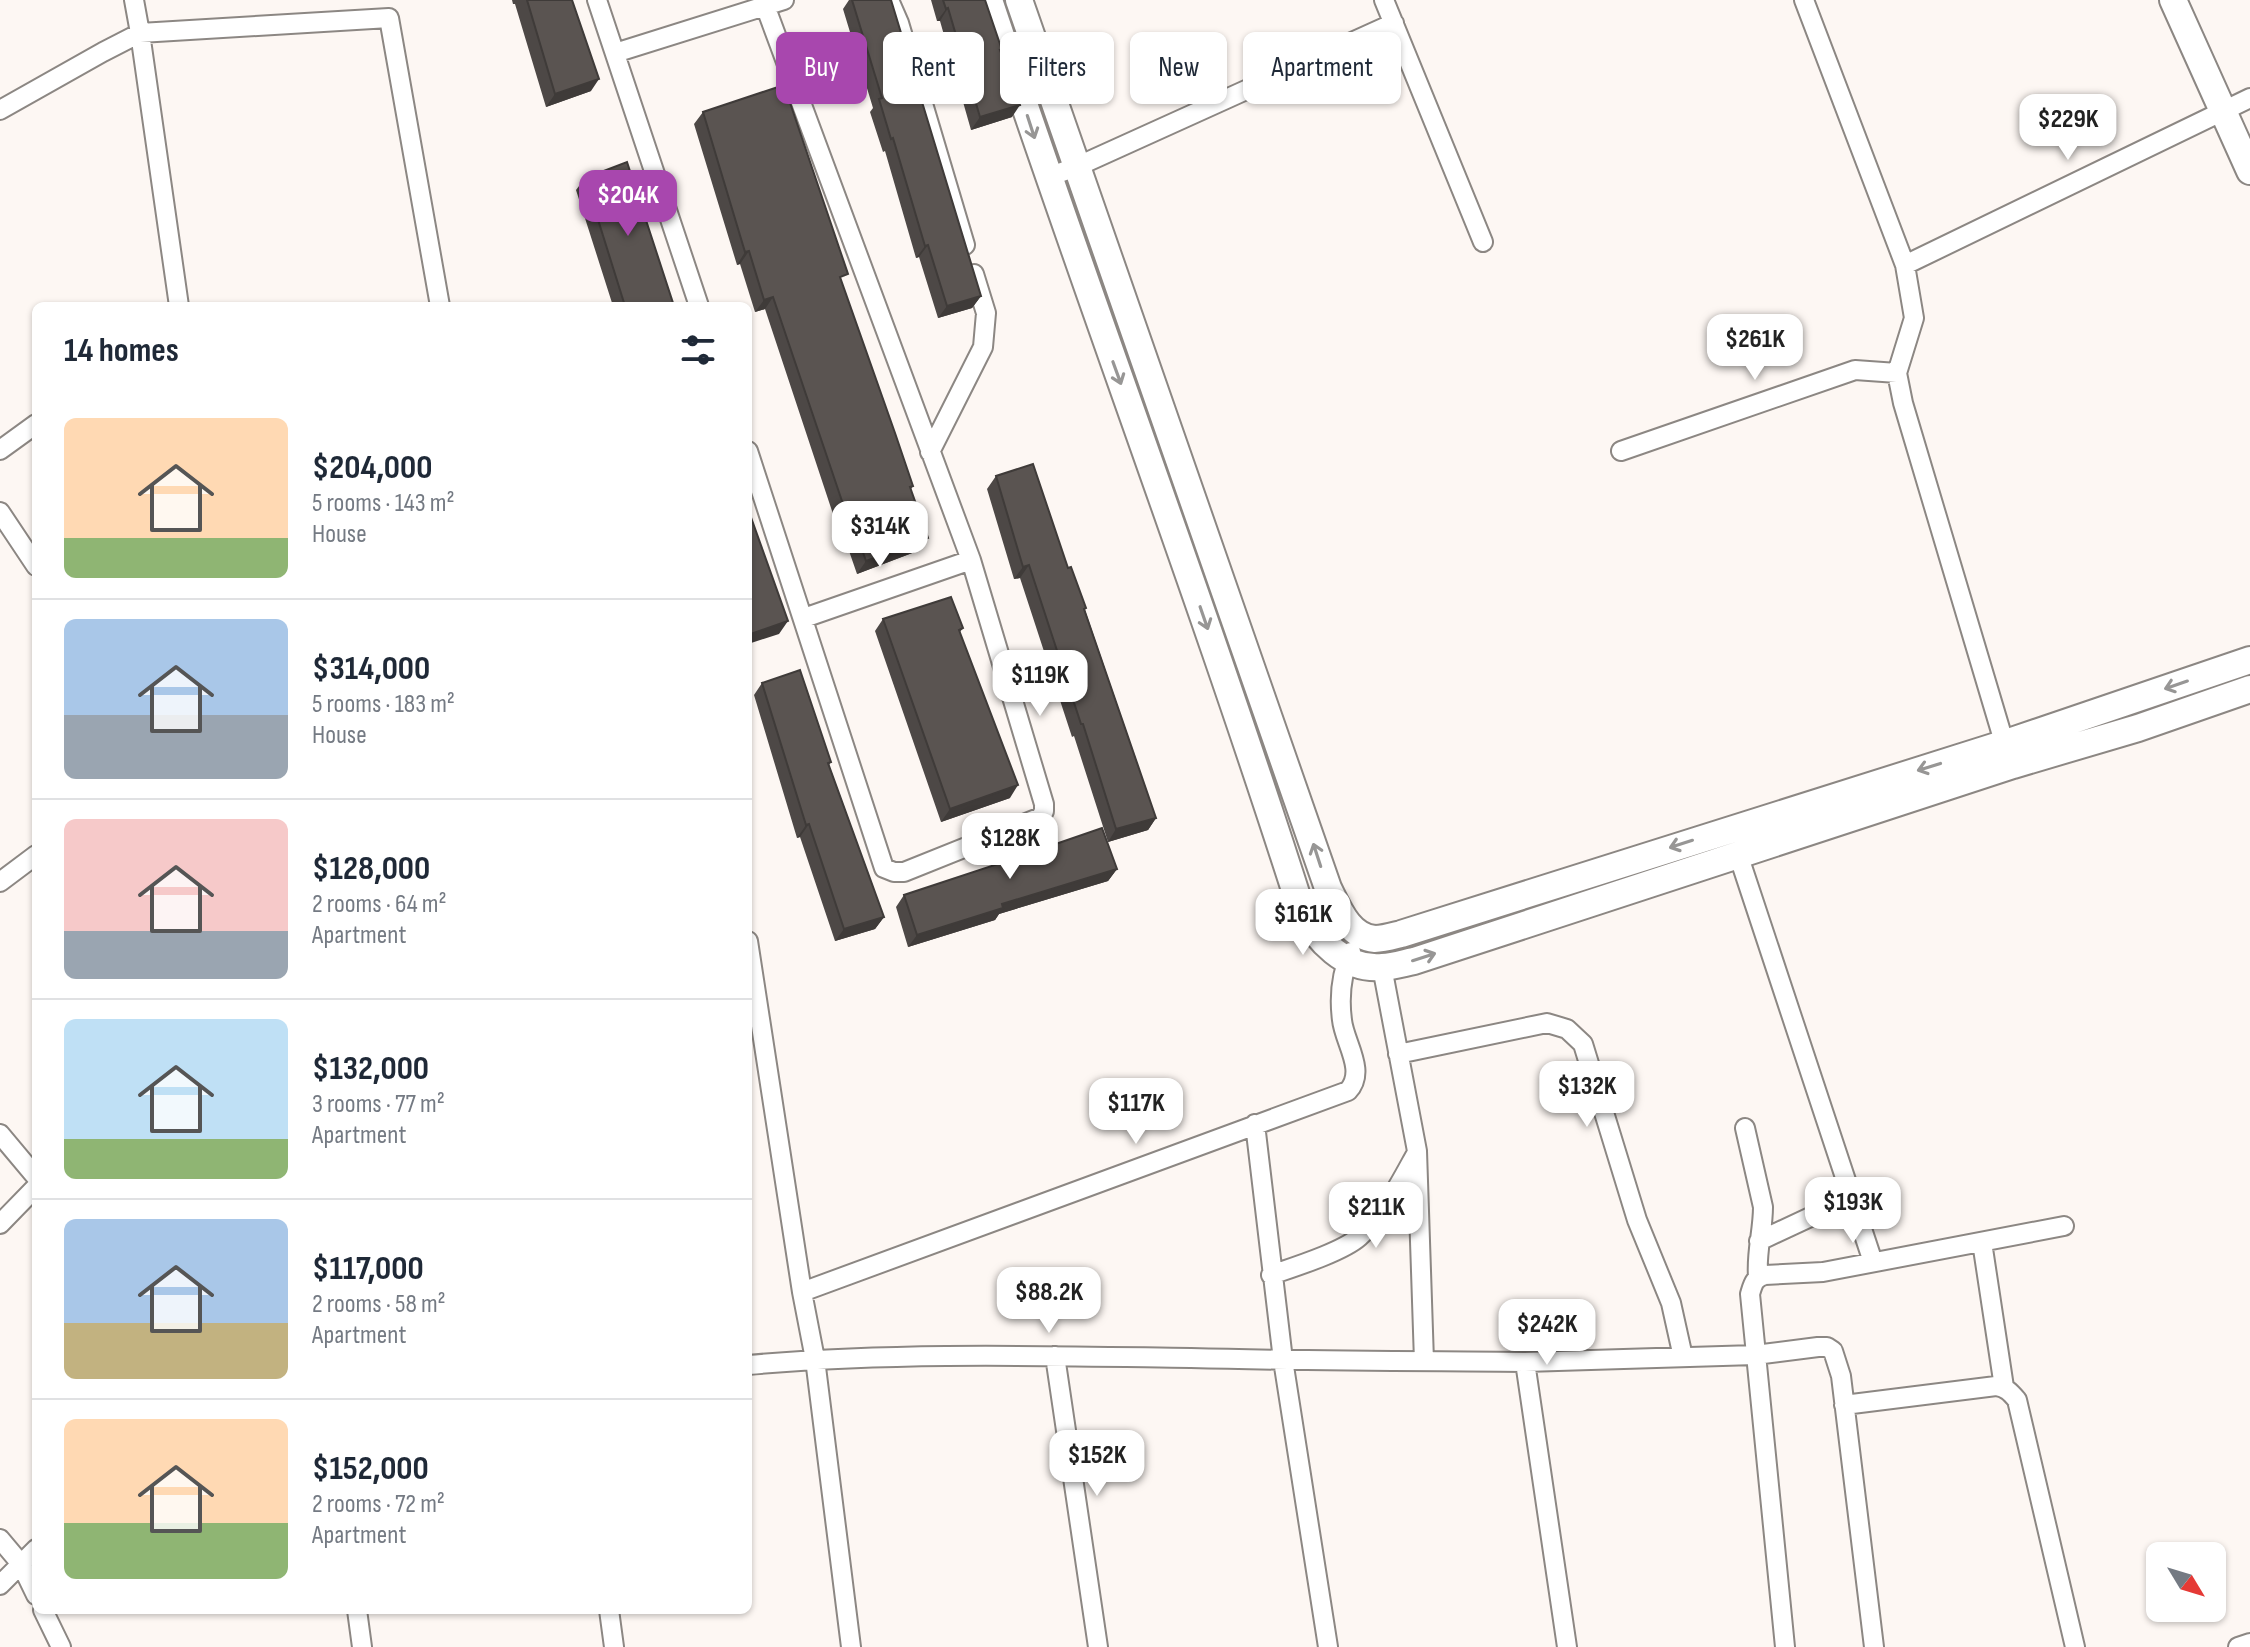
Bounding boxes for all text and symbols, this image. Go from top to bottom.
chip: Buy [776,32,867,104]
chip: Rent [883,32,984,104]
chip: Filters [1000,32,1114,104]
chip: New [1130,32,1227,104]
chip: Apartment [1243,32,1401,104]
pin: $229K [2012,94,2124,162]
text: $229K [2037,104,2099,135]
one-way arrow [1025,115,1040,140]
pin: $204K [572,170,684,238]
text: $204K [597,180,659,211]
pin: $261K [1699,314,1811,382]
text: $261K [1725,324,1785,355]
icon: filters [676,328,720,372]
text: 14 homes [64,330,179,371]
one-way arrow [1111,360,1125,384]
text: $204,000 [312,447,432,488]
icon: home [128,450,224,546]
text: 5 rooms · 143 m² [312,488,455,519]
pin: $314K [824,501,936,569]
text: $314K [850,511,910,542]
text: House [312,519,367,550]
one-way arrow [1198,605,1212,630]
text: $314,000 [312,648,430,689]
pin: $119K [984,650,1096,718]
icon: home [128,651,224,747]
text: $119K [1011,660,1069,691]
one-way arrow [2164,678,2189,693]
text: 5 rooms · 183 m² [312,689,455,720]
text: House [312,720,367,751]
one-way arrow [1917,760,1942,775]
pin: $128K [954,813,1066,881]
text: $128K [980,823,1040,854]
one-way arrow [1669,838,1694,853]
one-way arrow [1309,843,1324,868]
text: $128,000 [312,848,430,889]
icon: home [128,851,224,947]
text: 2 rooms · 64 m² [312,889,447,920]
pin: $161K [1247,889,1359,957]
text: $161K [1273,899,1333,930]
text: Apartment [312,920,406,951]
one-way arrow [1410,949,1436,964]
text: $132,000 [312,1048,429,1089]
icon: home [128,1051,224,1147]
pin: $132K [1531,1061,1643,1129]
text: $132K [1557,1071,1617,1102]
pin: $117K [1080,1078,1192,1146]
text: $117K [1107,1088,1165,1119]
text: 3 rooms · 77 m² [312,1089,445,1120]
text: Apartment [312,1120,406,1151]
pin: $193K [1797,1177,1909,1245]
pin: $211K [1320,1182,1432,1250]
text: $193K [1823,1187,1883,1218]
text: $211K [1347,1192,1405,1223]
text: $117,000 [312,1248,424,1289]
icon: home [128,1251,224,1347]
pin: $88.2K [984,1267,1114,1335]
text: $88.2K [1015,1277,1083,1308]
text: 2 rooms · 58 m² [312,1289,446,1320]
pin: $242K [1491,1299,1603,1367]
text: $242K [1517,1309,1577,1340]
text: Apartment [312,1320,406,1351]
pin: $152K [1041,1430,1153,1498]
text: $152K [1067,1440,1127,1471]
text: $152,000 [312,1448,429,1489]
icon: home [128,1451,224,1547]
text: 2 rooms · 72 m² [312,1489,445,1520]
text: Apartment [312,1520,406,1551]
north arrow [2146,1542,2226,1622]
map controls [2146,1542,2226,1622]

